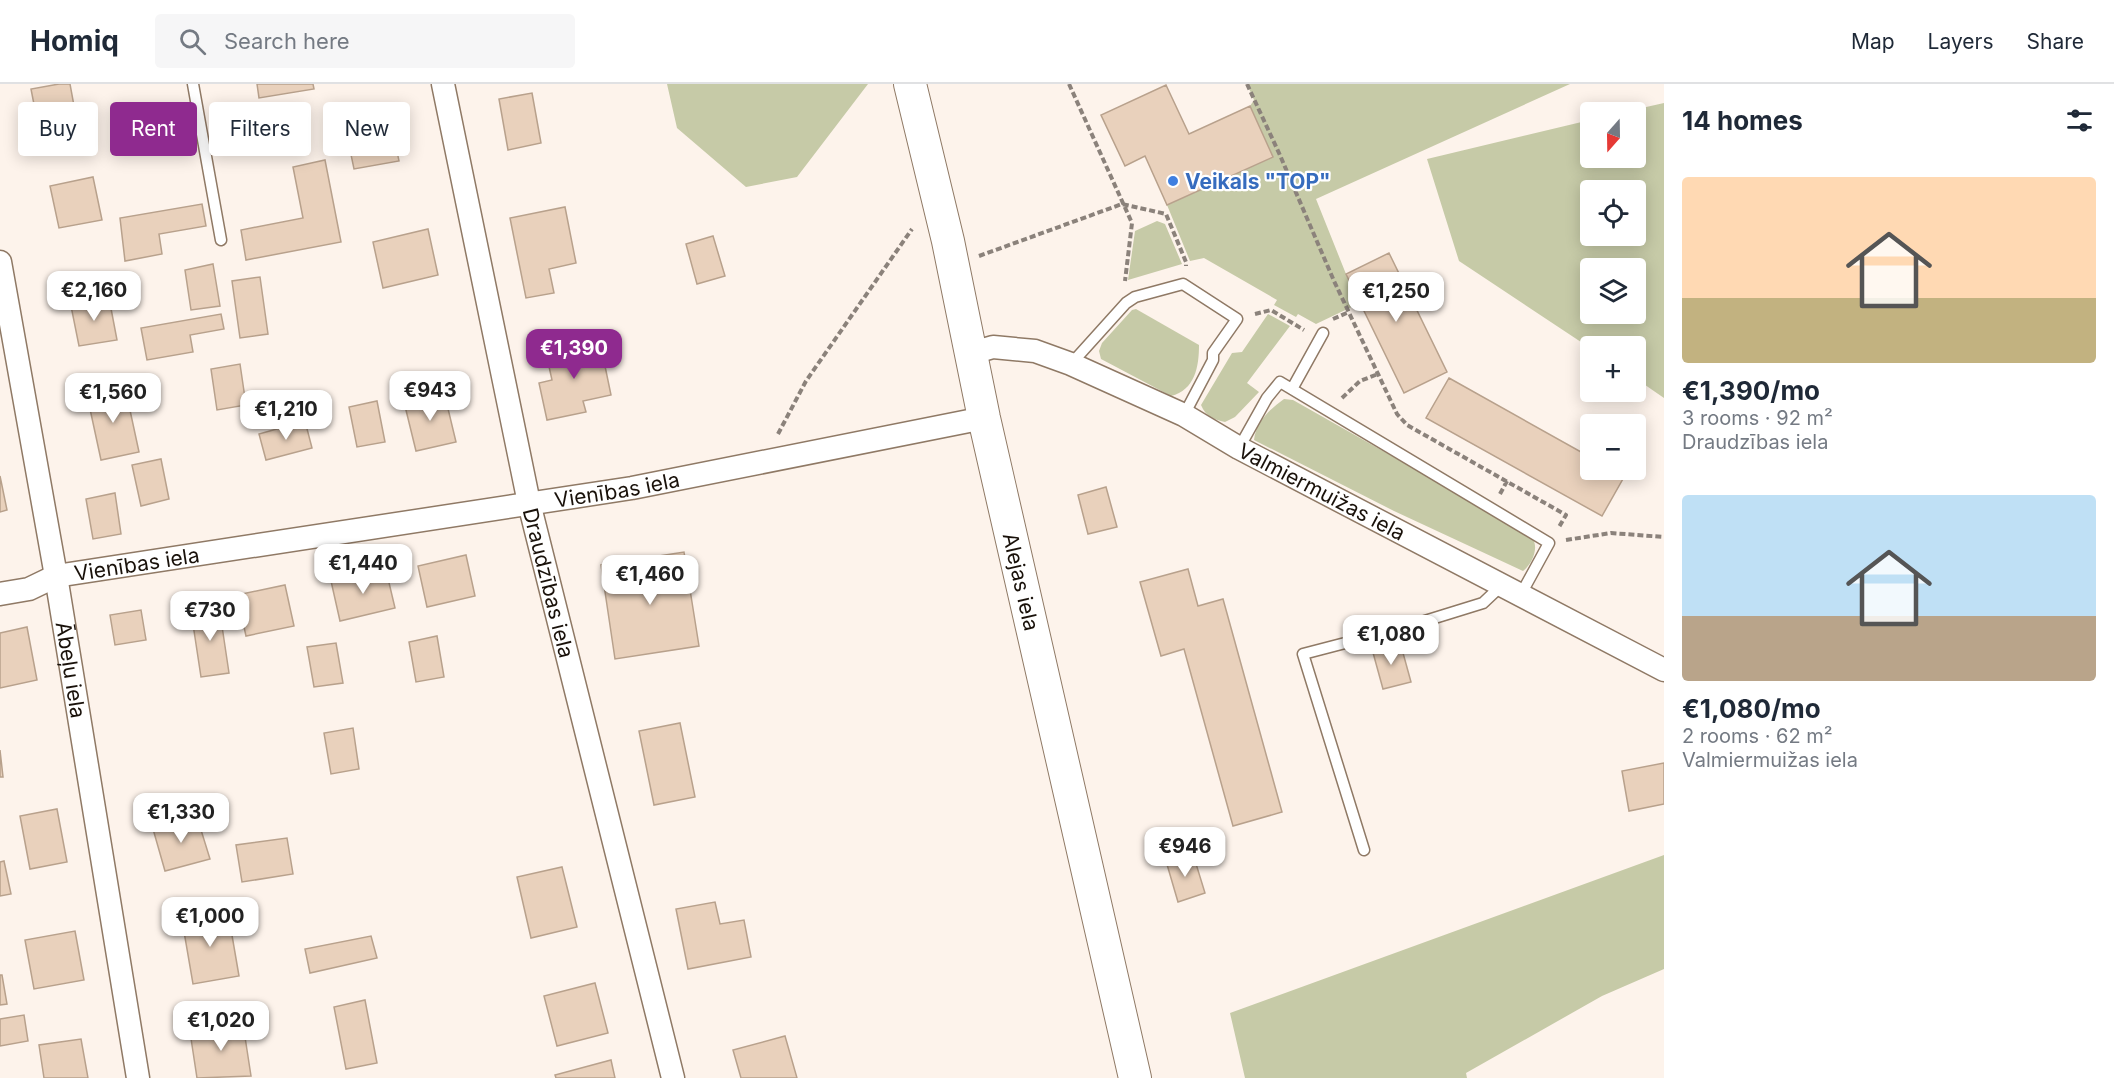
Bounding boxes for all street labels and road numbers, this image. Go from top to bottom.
street label: Valmiermuižas iela [1234,437,1410,545]
street label: Vienības iela [553,466,682,512]
street label: Draudzības iela [518,505,580,660]
street label: Alejas iela [998,530,1045,633]
street label: Vienības iela [72,542,201,586]
street label: Ābeļu iela [51,620,91,720]

